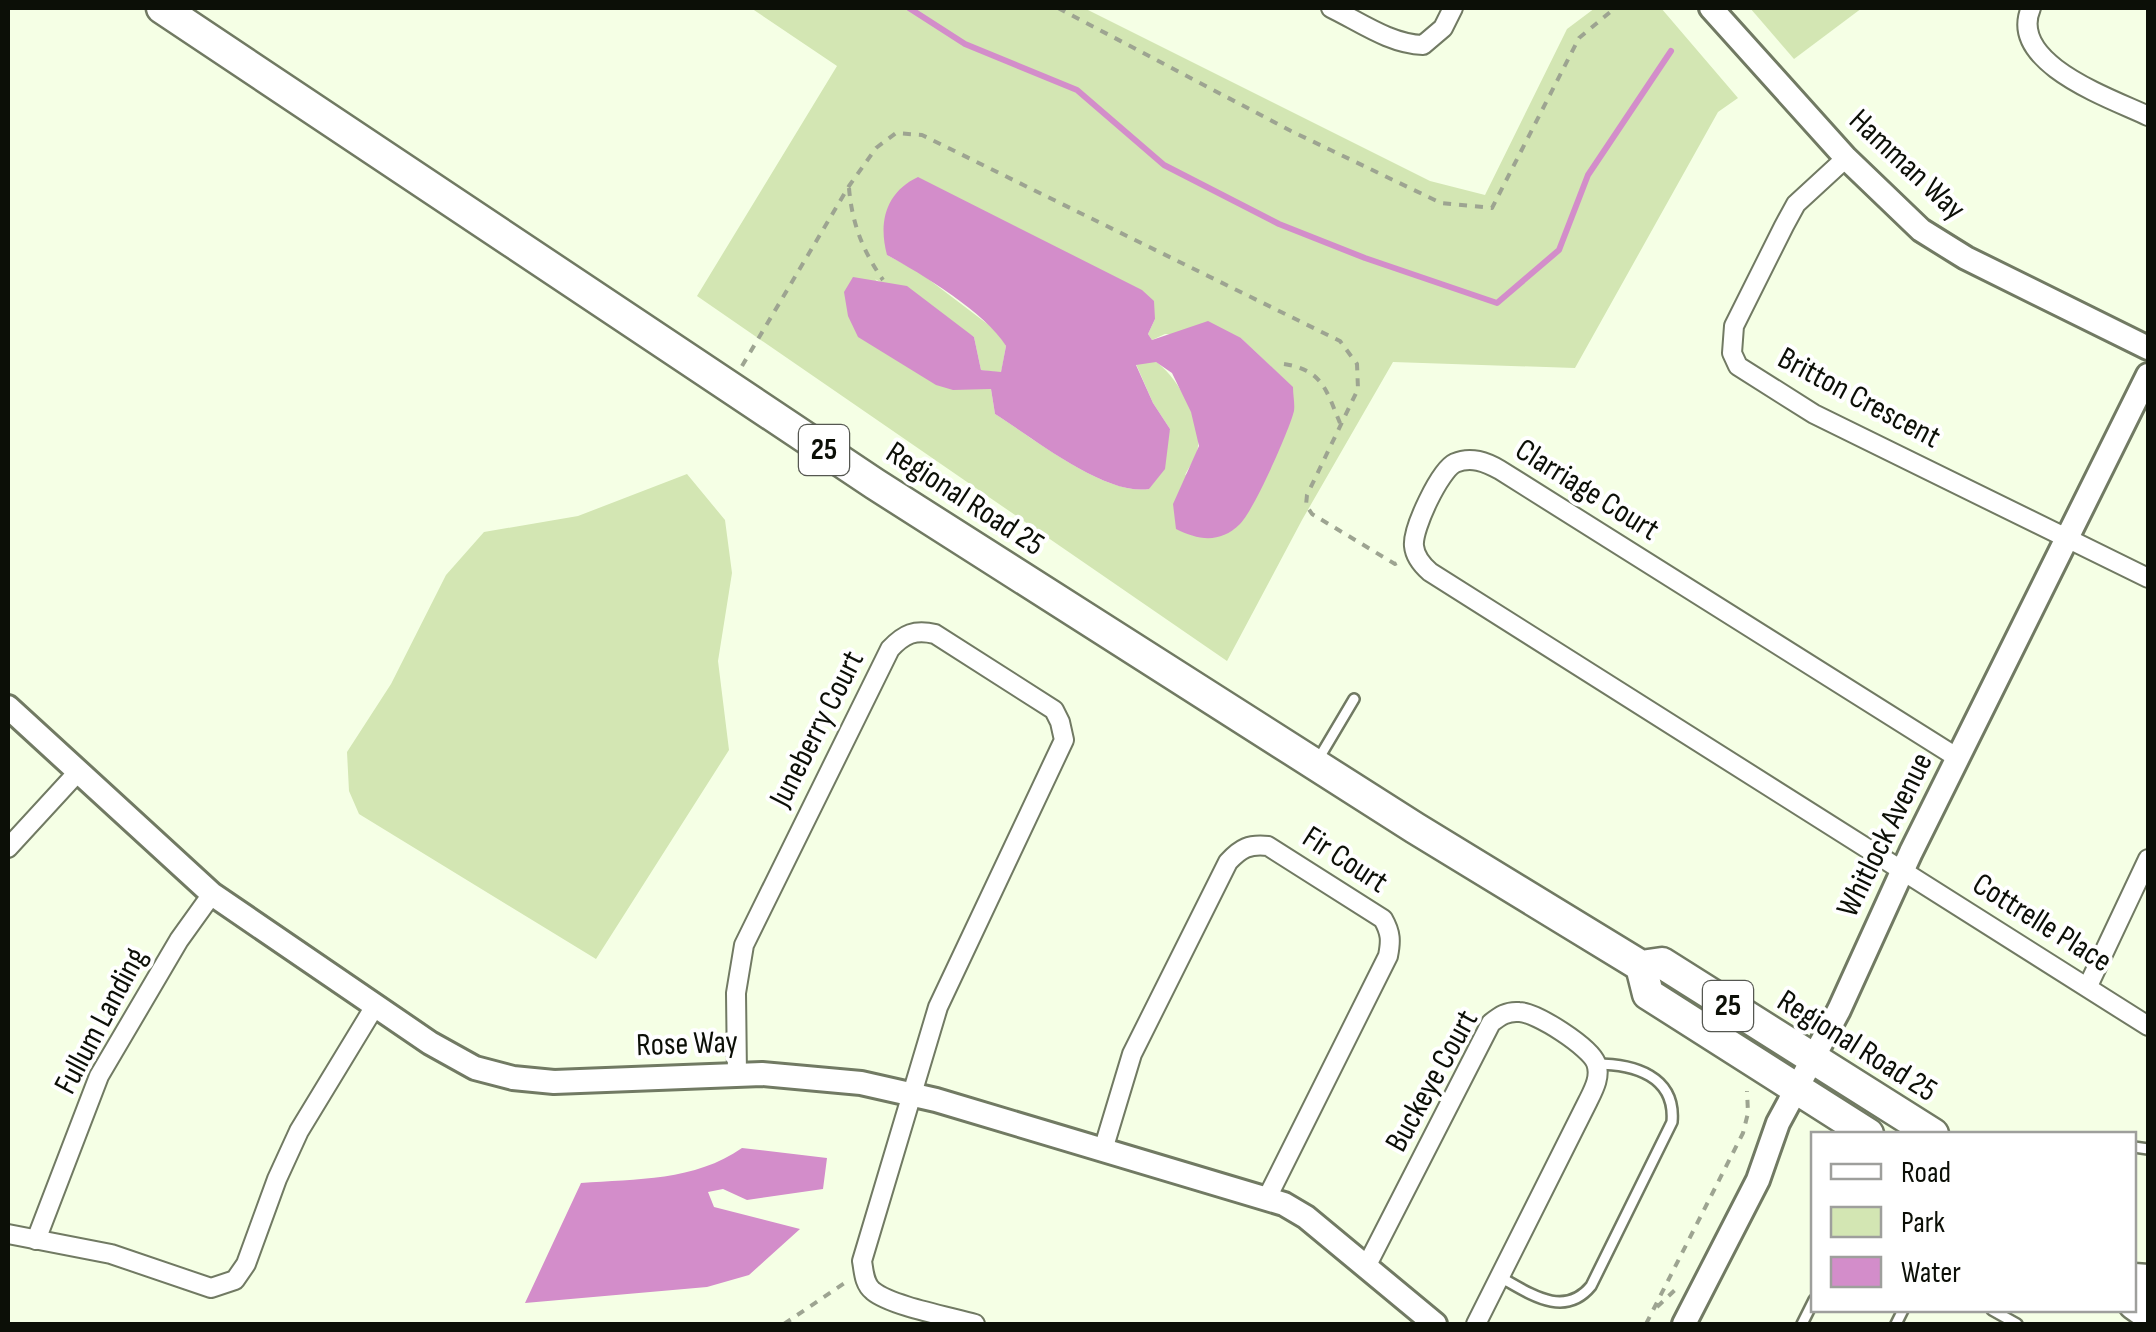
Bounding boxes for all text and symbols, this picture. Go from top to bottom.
street label: Hamman Way [1841,101,1973,229]
street label: Britton Crescent [1771,339,1947,457]
road number: 25 [799,425,849,475]
street label: Clarriage Court [1508,430,1666,550]
street label: Regional Road 25 [879,433,1051,565]
street label: Juneberry Court [761,644,873,814]
street label: Whitlock Avenue [1828,747,1942,923]
street label: Fir Court [1295,818,1395,902]
street label: Cottrelle Place [1965,865,2119,981]
street label: Fullum Landing [46,941,156,1101]
road number: 25 [1703,981,1753,1031]
street label: Regional Road 25 [1770,982,1944,1110]
street label: Buckeye Court [1377,1003,1487,1159]
street label: Rose Way [636,1023,738,1065]
legend [1811,1132,2136,1312]
text: Road [1901,1155,1951,1191]
text: Park [1901,1205,1945,1241]
text: Water [1901,1255,1961,1291]

